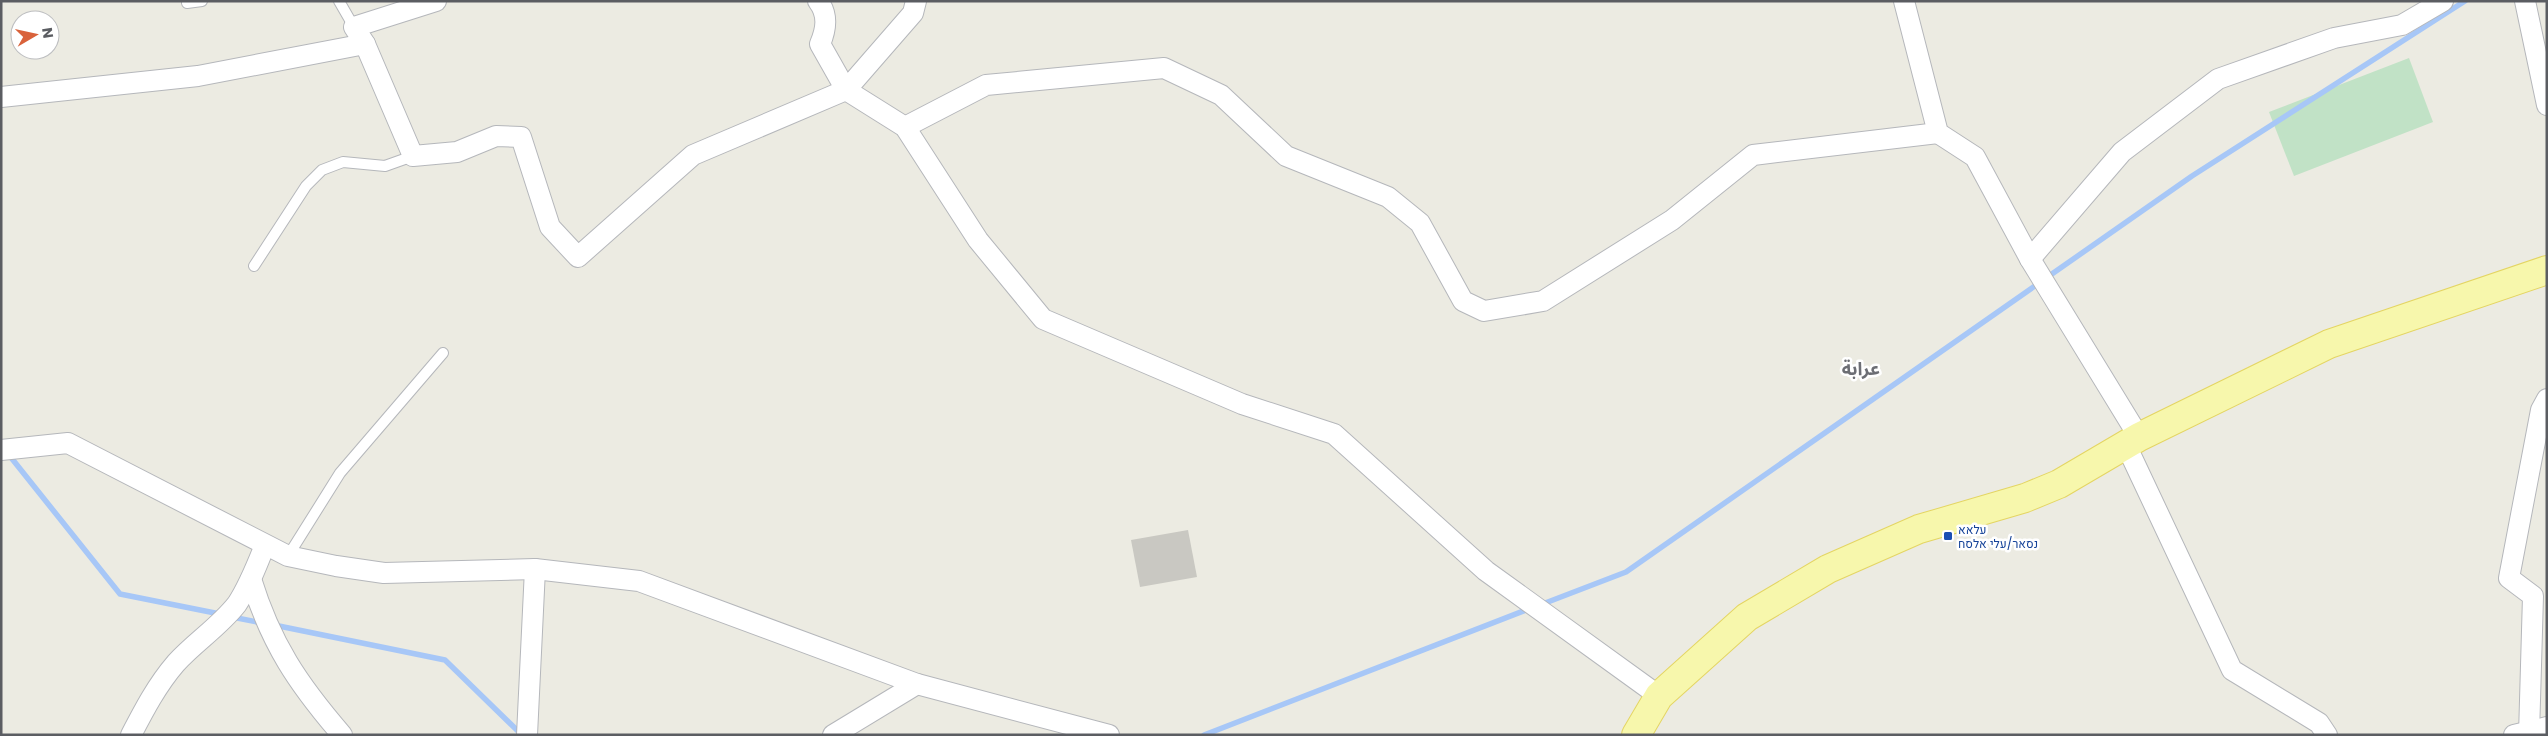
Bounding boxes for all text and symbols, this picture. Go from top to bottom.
north arrow [10,10,60,60]
text: N [37,26,59,40]
district label: عرابة [1842,356,1880,381]
place label: עלאא נסאר/עלי אלסח [1958,521,2038,552]
marker: עלאא נסאר/עלי אלסח [1942,530,1954,542]

